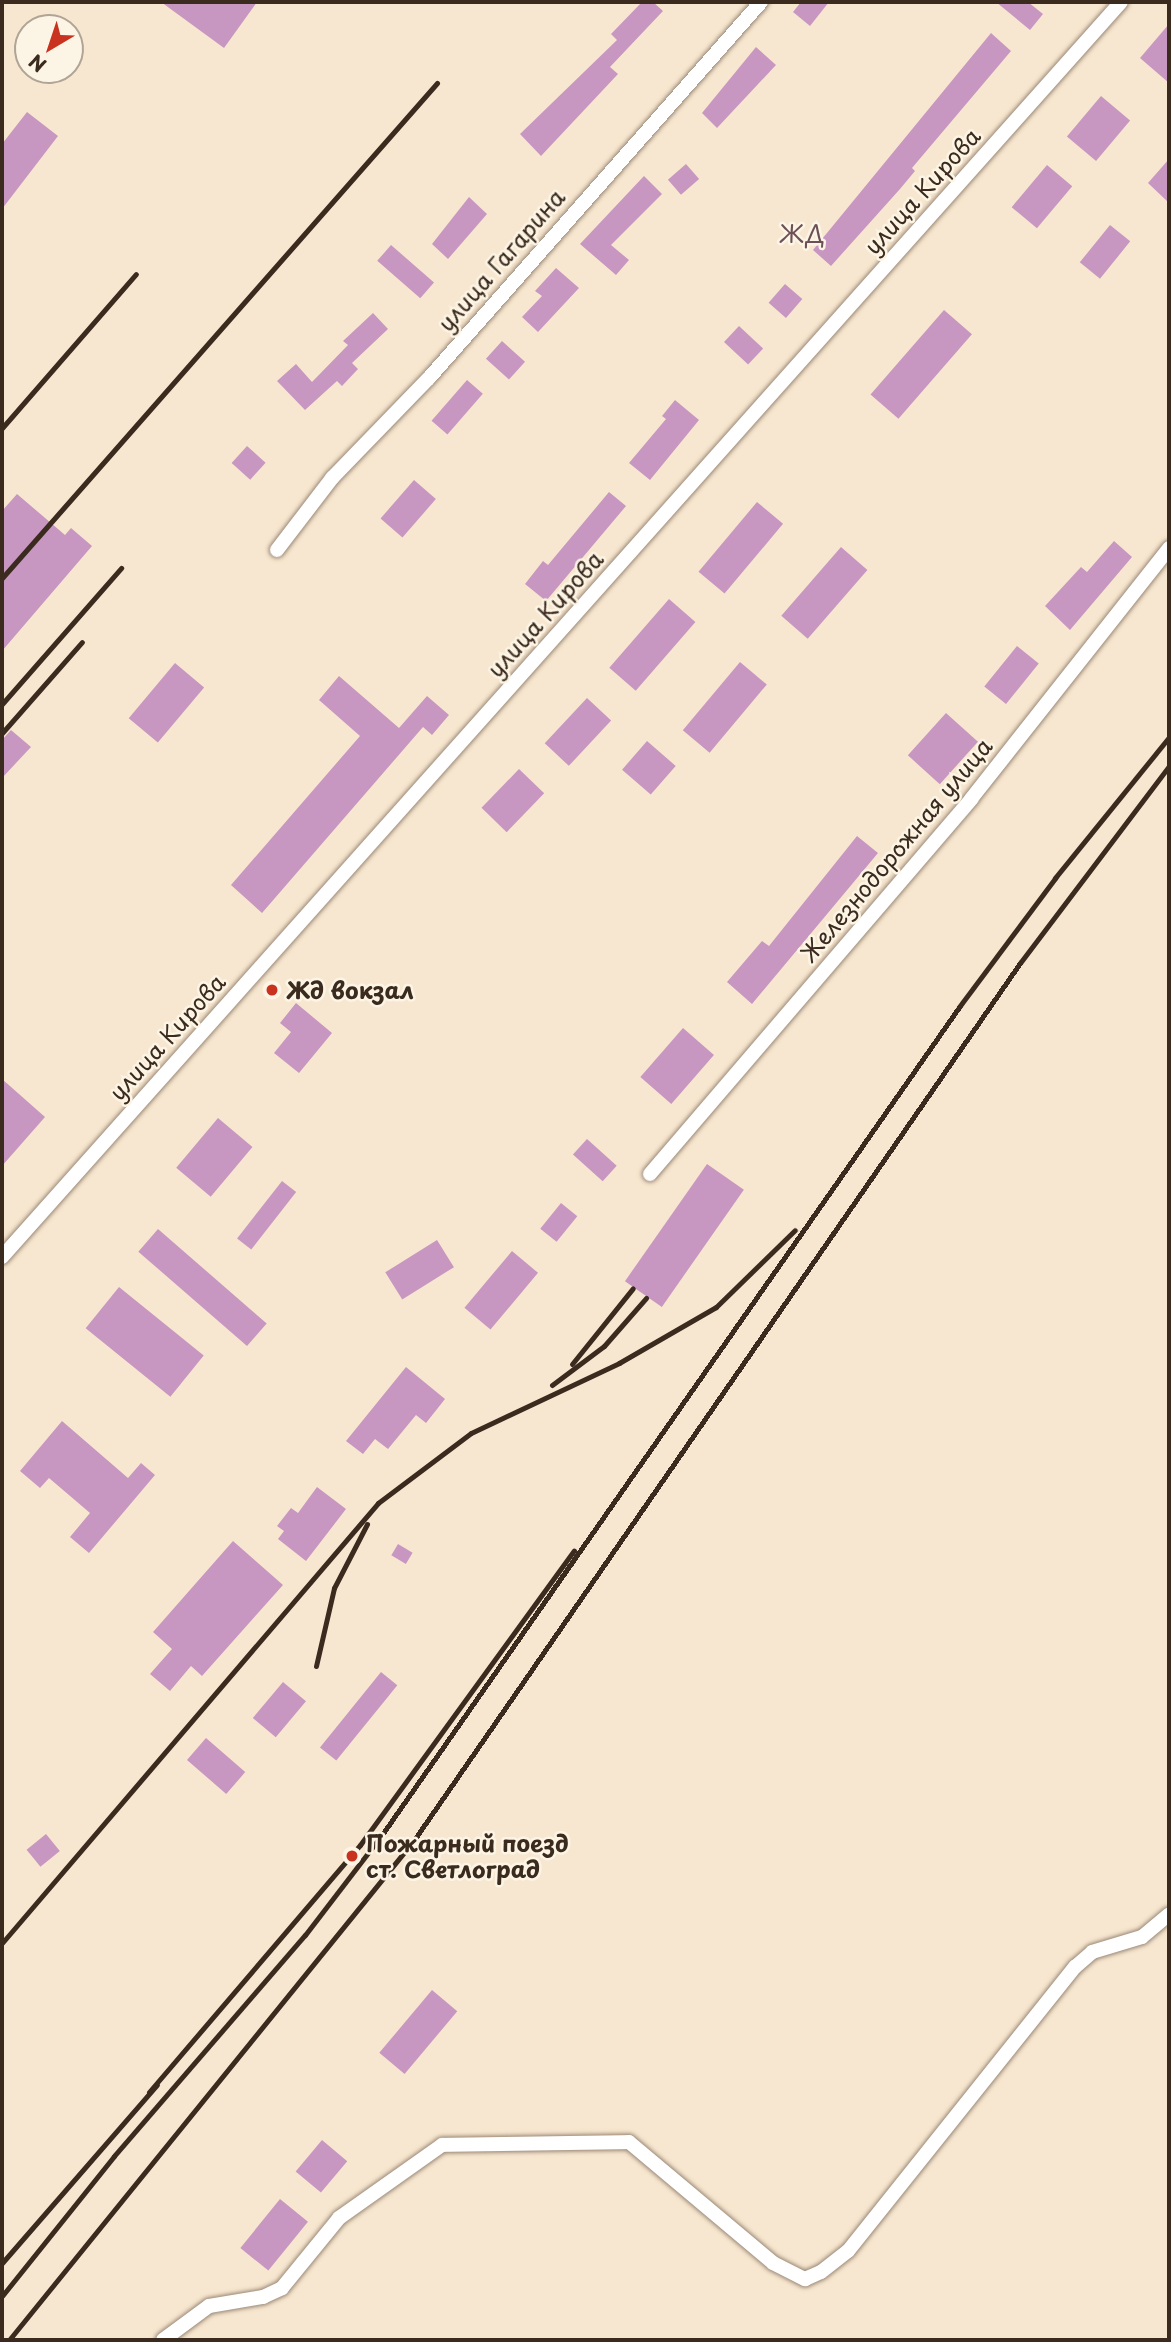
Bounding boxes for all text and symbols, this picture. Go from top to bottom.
north arrow [14,14,84,84]
text: N [22,48,52,79]
street label: улица Кирова [858,122,986,260]
street label: улица Гагарина [432,183,570,337]
district label: ЖД [780,220,826,248]
street label: улица Кирова [481,545,609,683]
street label: Железнодорожная улица [794,732,998,968]
street label: улица Кирова [103,968,231,1106]
place label: Жд вокзал [286,976,415,1004]
marker: Жд вокзал [264,982,280,998]
place label: Пожарный поезд ст. Светлоград [366,1829,568,1883]
marker: Пожарный поезд ст. Светлоград [344,1848,360,1864]

